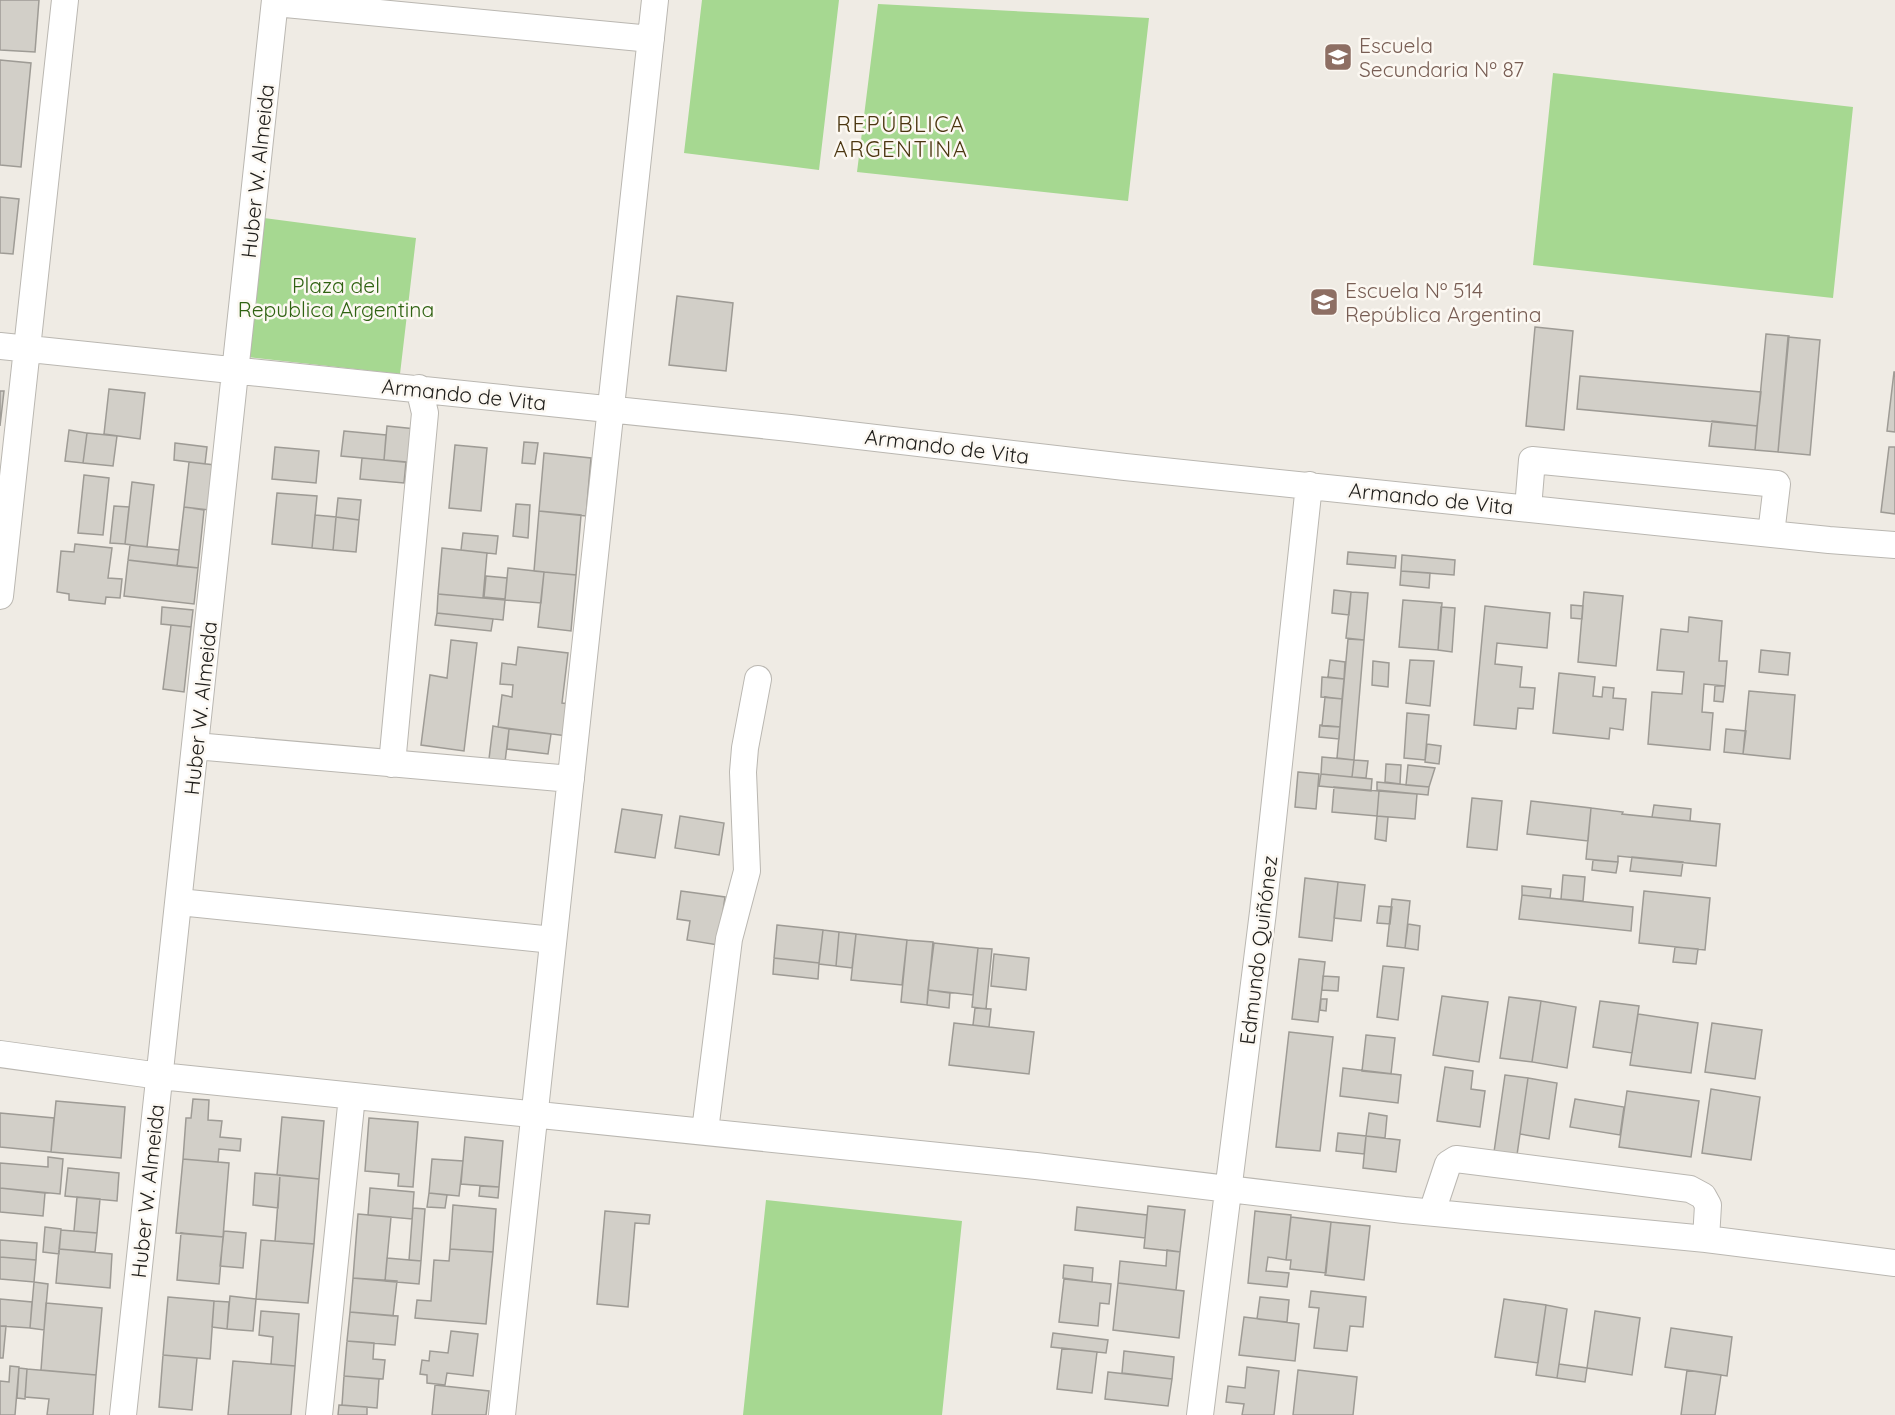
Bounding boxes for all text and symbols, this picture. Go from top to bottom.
place label: Escuela Secundaria Nº 87 [1359,32,1524,82]
school or university icon: Escuela Secundaria Nº 87 [1322,41,1354,73]
street label: Huber W. Almeida [235,83,279,259]
district label: REPÚBLICA ARGENTINA [833,110,969,163]
park label: Plaza del Republica Argentina [238,272,434,322]
place label: Escuela Nº 514 República Argentina [1345,277,1541,327]
school or university icon: Escuela Nº 514 República Argentina [1308,286,1340,318]
street label: Armando de Vita [380,372,548,416]
street label: Armando de Vita [863,423,1031,469]
street label: Armando de Vita [1347,476,1515,520]
street label: Huber W. Almeida [178,620,222,796]
street label: Edmundo Quiñónez [1233,854,1283,1046]
street label: Huber W. Almeida [125,1103,169,1279]

